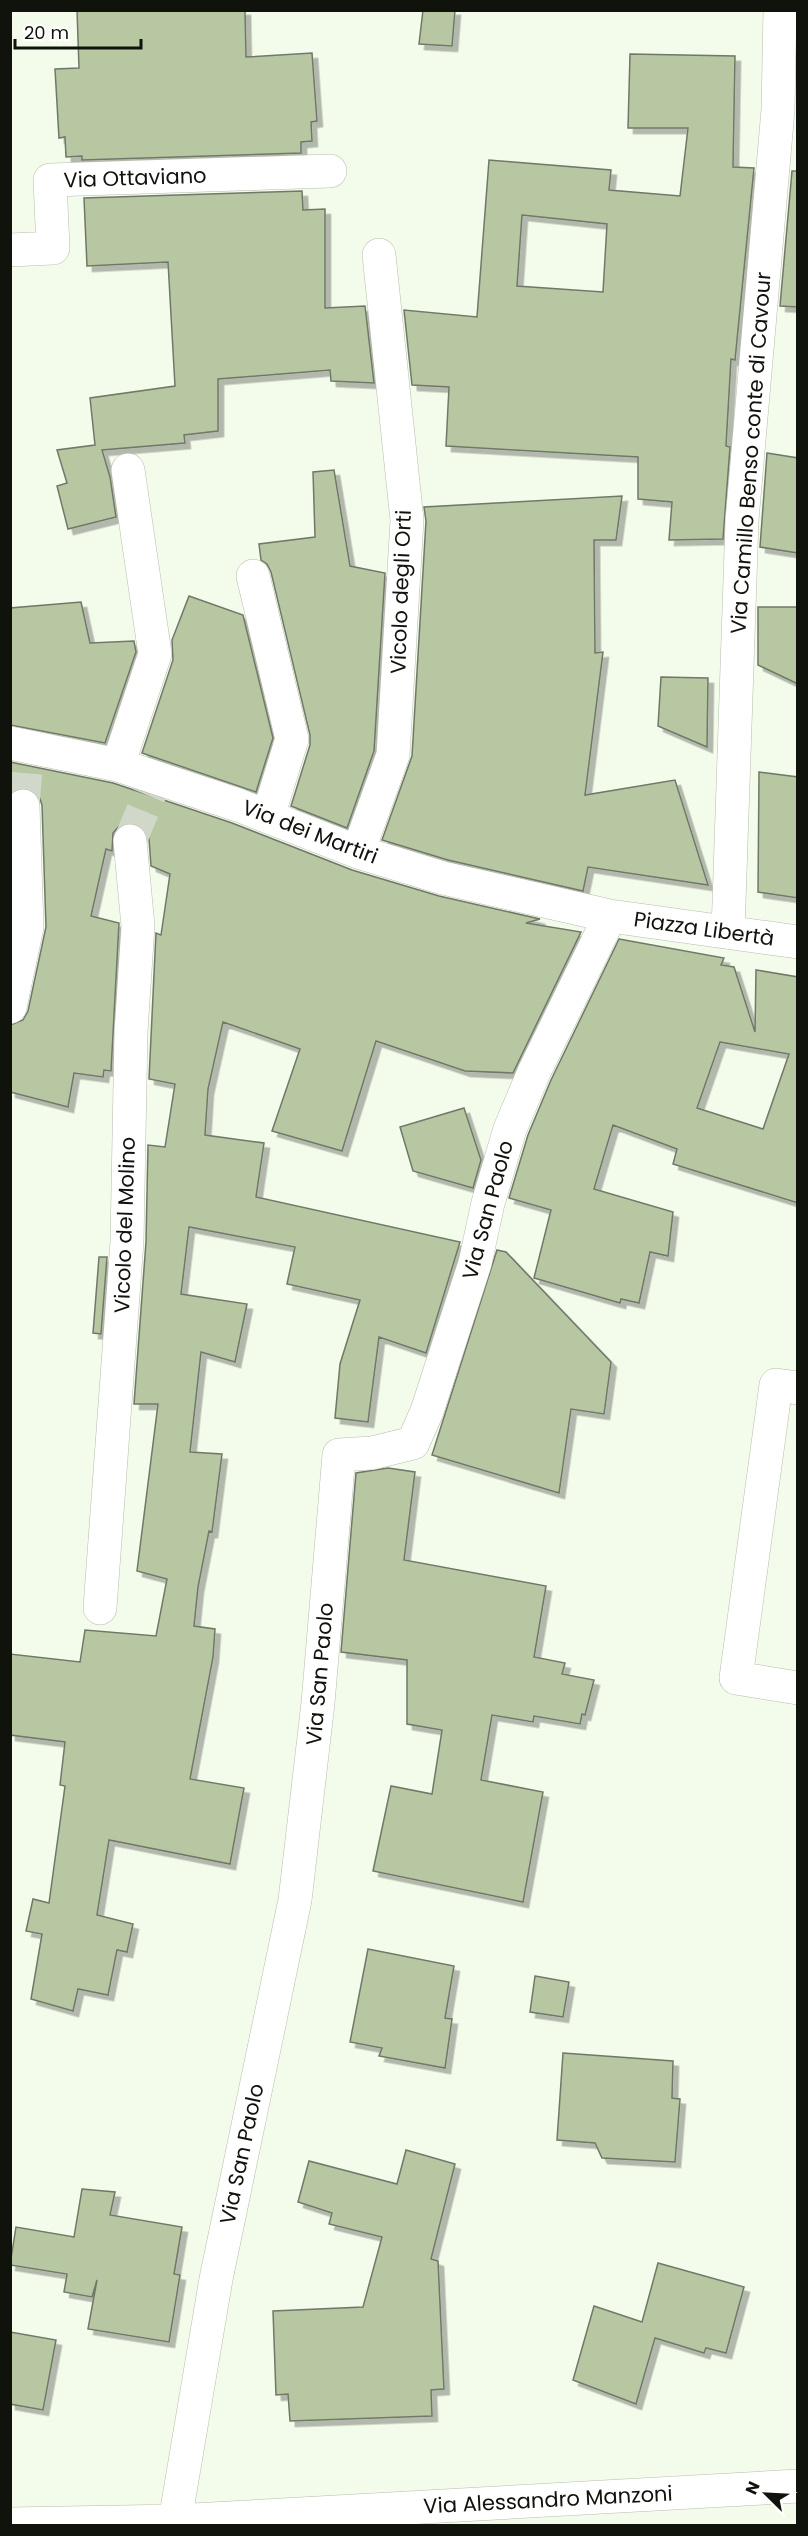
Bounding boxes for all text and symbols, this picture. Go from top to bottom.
scale bar [15,12,141,50]
text: 20 m [24,20,69,45]
street label: Via Ottaviano [63,161,207,194]
street label: Via Camillo Benso conte di Cavour [723,271,778,635]
street label: Vicolo degli Orti [383,509,418,675]
street label: Via dei Martiri [238,792,382,871]
street label: Piazza Libertà [632,904,776,953]
street label: Vicolo del Molino [107,1136,142,1314]
street label: Via San Paolo [455,1137,520,1283]
street label: Via San Paolo [299,1601,340,1747]
street label: Via San Paolo [212,2081,271,2227]
north arrow [736,2464,796,2524]
street label: Via Alessandro Manzoni [423,2478,673,2521]
text: N [740,2478,766,2498]

